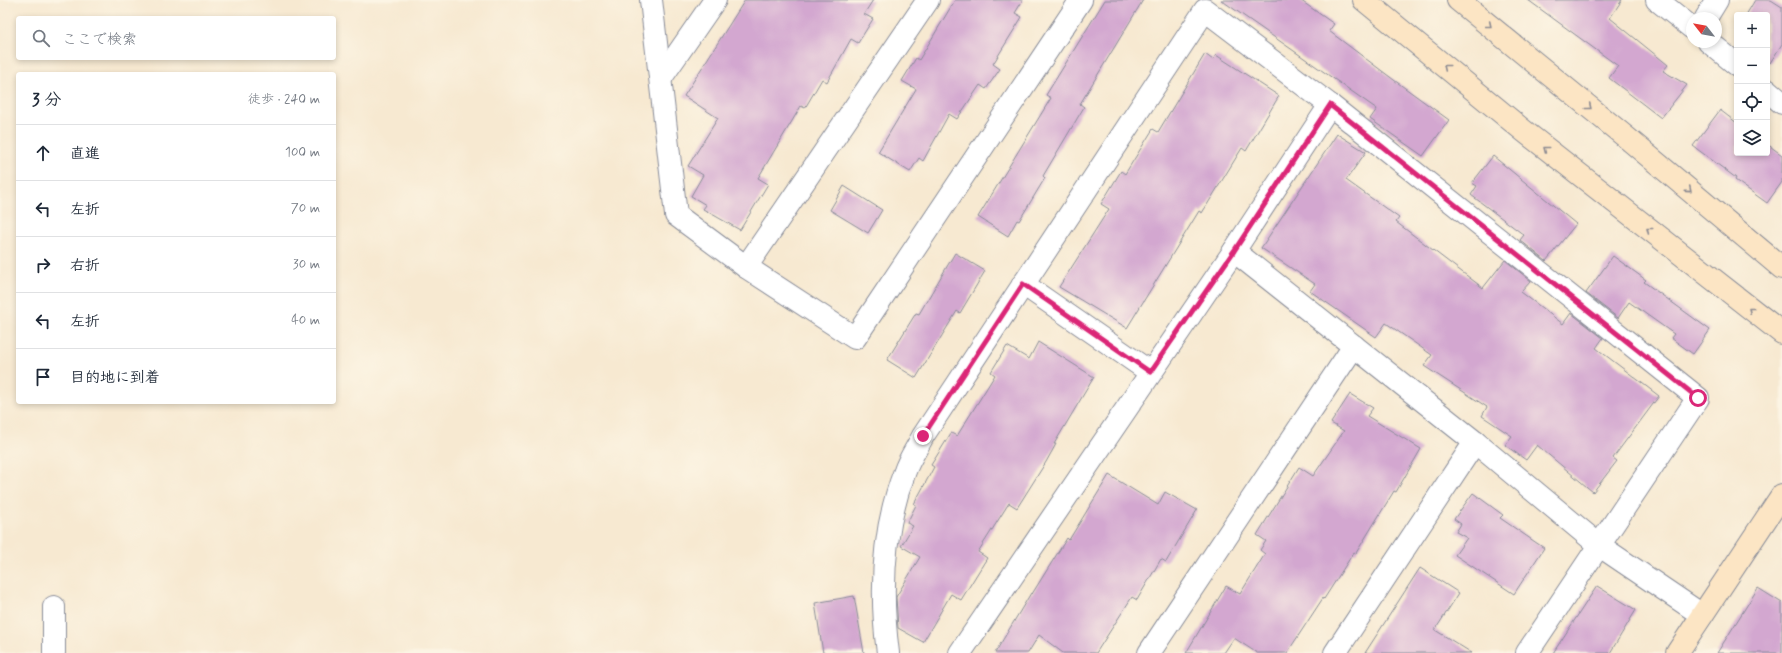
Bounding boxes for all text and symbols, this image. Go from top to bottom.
north arrow [1686,12,1722,48]
map controls [1734,12,1770,156]
button: + [1734,12,1770,48]
search box [16,16,336,60]
one-way arrow [1484,20,1491,27]
icon: search [30,27,52,49]
text: ここで検索 [62,30,137,50]
button: − [1734,48,1770,84]
one-way arrow [1443,65,1450,72]
button: locate [1734,84,1770,120]
text: 3 分 [32,89,61,111]
text: 徒歩 · 240 m [248,91,320,108]
one-way arrow [1585,102,1592,109]
button: layers [1734,120,1770,156]
icon: ahead [32,142,54,164]
text: 直進 [70,144,100,164]
text: 100 m [285,144,320,161]
one-way arrow [1544,147,1551,154]
one-way arrow [1685,186,1692,193]
icon: left [32,198,54,220]
text: 左折 [70,200,100,220]
text: 70 m [291,200,320,217]
one-way arrow [1646,227,1653,234]
icon: right [32,254,54,276]
text: 右折 [70,256,100,276]
text: 30 m [293,256,320,273]
one-way arrow [1748,308,1755,315]
icon: left [32,310,54,332]
text: 左折 [70,312,100,332]
text: 40 m [291,312,320,329]
icon: arrive [32,366,54,388]
text: 目的地に到着 [70,368,160,388]
route start [1689,389,1707,407]
route end [914,427,932,445]

